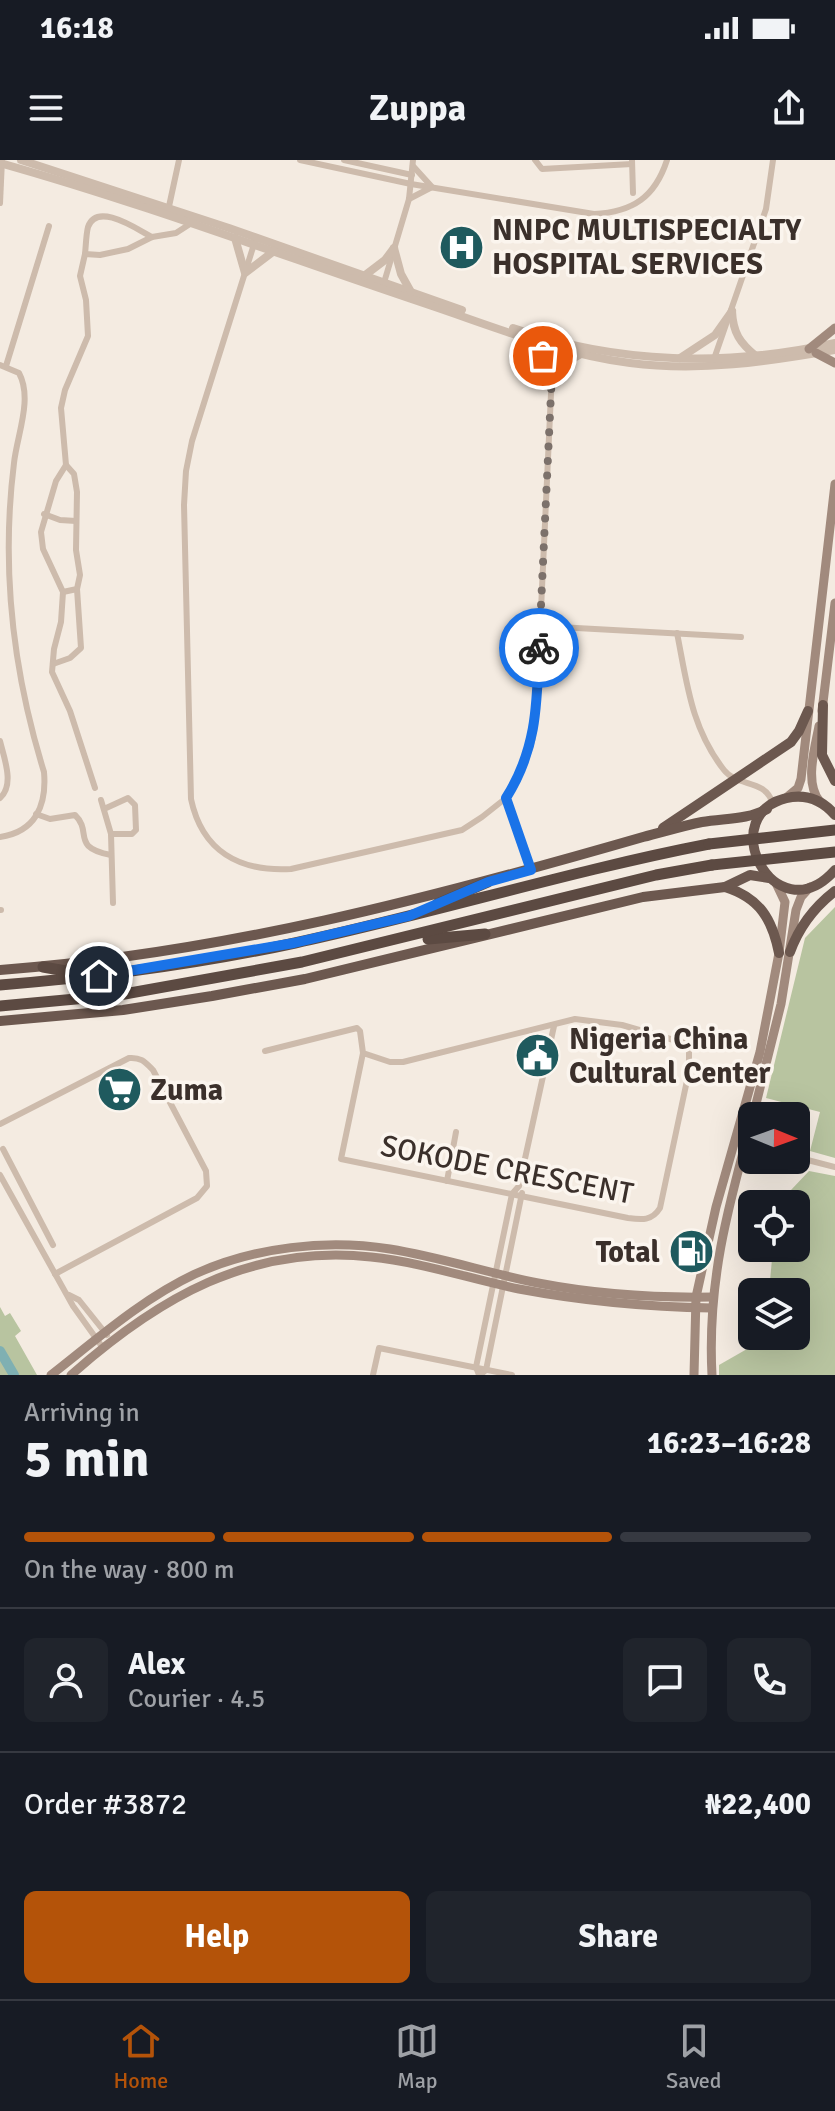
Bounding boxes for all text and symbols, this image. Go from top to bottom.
text: 16:18 [40,10,114,47]
icon: menu [24,86,68,130]
text: Zuppa [369,86,466,131]
icon: share [767,86,811,130]
place label: NNPC MULTISPECIALTY HOSPITAL SERVICES [492,212,802,283]
hospital icon: NNPC MULTISPECIALTY HOSPITAL SERVICES [437,223,485,271]
pin [509,322,577,390]
icon: bag [521,334,565,378]
courier [499,608,579,688]
icon: bike [517,626,561,670]
pin [65,942,133,1010]
icon: home [77,954,121,998]
place label: Nigeria China Cultural Center [569,1021,771,1092]
public building icon: Nigeria China Cultural Center [514,1032,562,1080]
supermarket icon: Zuma [95,1066,143,1114]
place label: Zuma [150,1072,223,1109]
north arrow [738,1102,810,1174]
map controls [738,1102,810,1350]
street label: SOKODE CRESCENT [378,1127,637,1213]
button: locate [738,1190,810,1262]
fuel station icon: Total [667,1228,715,1276]
place label: Total [596,1234,660,1271]
button: layers [738,1278,810,1350]
text: Arriving in [24,1397,140,1429]
text: 16:23–16:28 [647,1425,811,1462]
text: 5 min [24,1427,150,1491]
text: On the way · 800 m [24,1554,234,1586]
button: person [24,1638,108,1722]
button: chat [623,1638,707,1722]
button: phone [727,1638,811,1722]
text: Alex [128,1646,185,1683]
text: Courier · 4.5 [128,1683,265,1715]
text: Order #3872 [24,1786,187,1823]
text: ₦22,400 [705,1786,811,1823]
button: Help [24,1891,410,1983]
button: Share [426,1891,811,1983]
tab: Home [113,2019,168,2094]
tab: Map [395,2019,439,2094]
tab: Saved [666,2019,722,2094]

